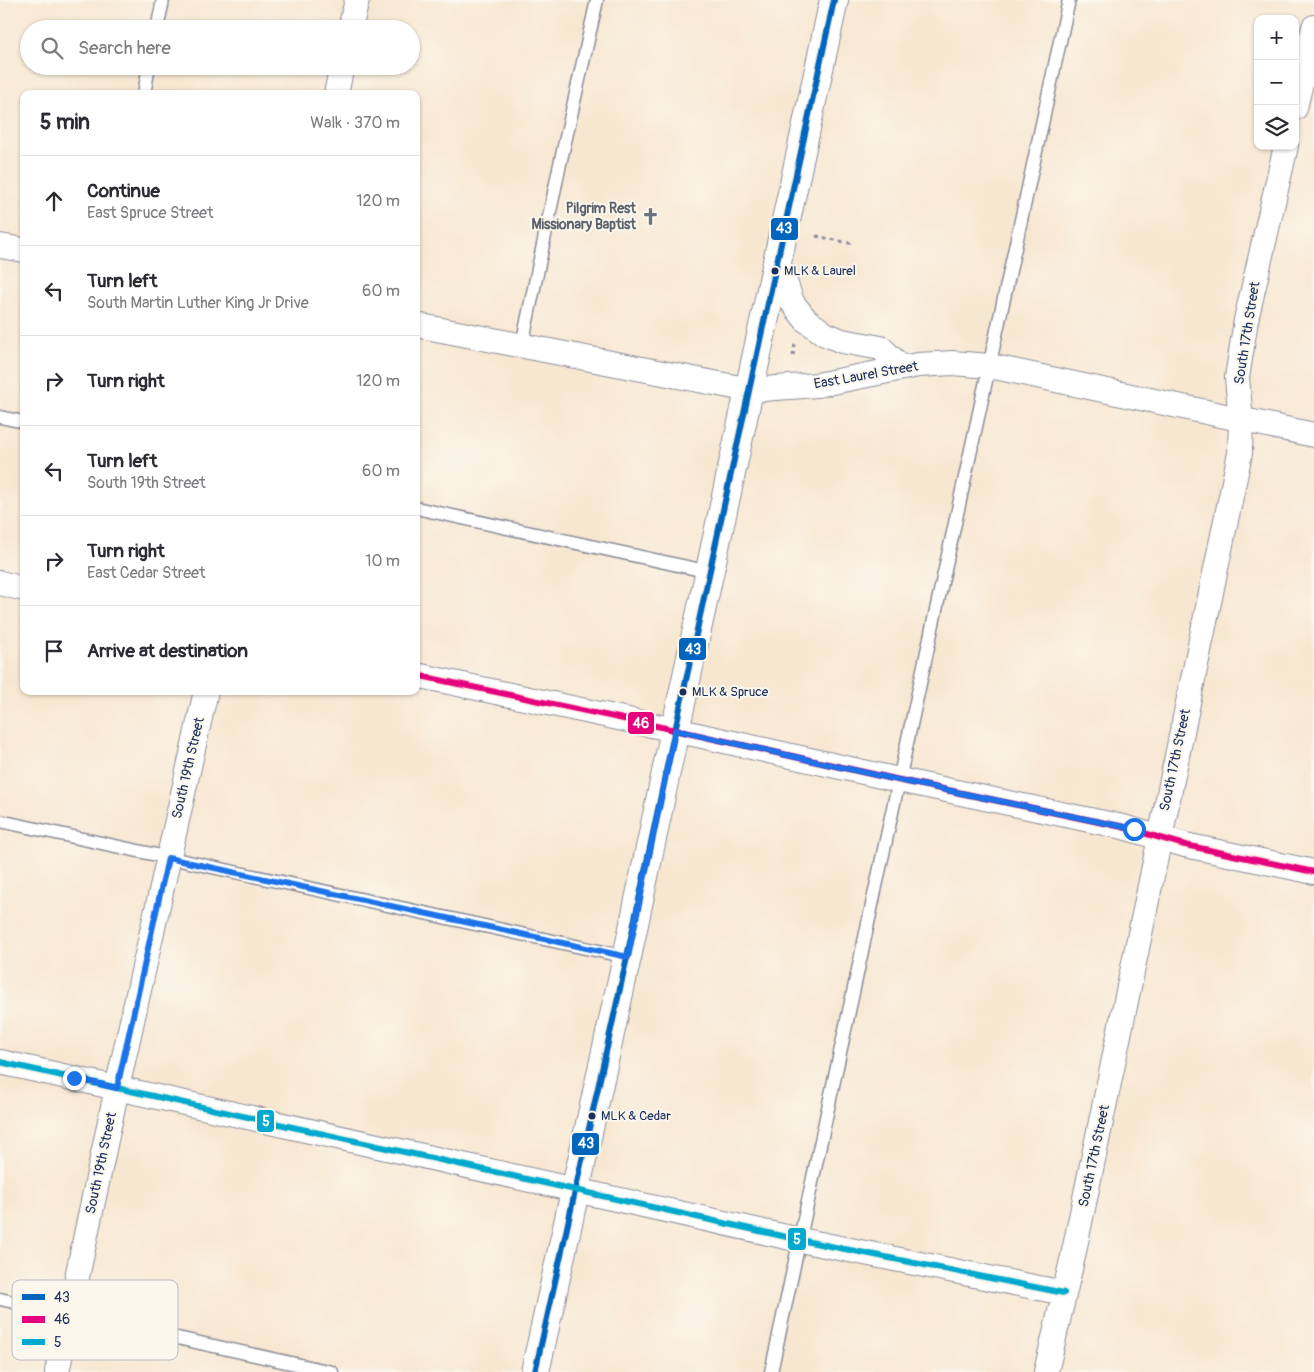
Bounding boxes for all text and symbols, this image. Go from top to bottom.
map controls [1254,15,1299,150]
button: + [1254,15,1299,60]
search box [20,20,420,75]
icon: search [38,34,66,62]
text: Search here [78,36,171,60]
button: − [1254,60,1299,105]
button: layers [1254,105,1299,150]
text: 5 min [40,109,90,136]
text: Walk · 370 m [310,113,400,133]
text: Continue [87,179,160,203]
icon: ahead [40,187,68,215]
text: 120 m [356,191,400,211]
place label: Pilgrim Rest Missionary Baptist [532,200,636,233]
text: East Spruce Street [87,203,213,223]
church icon: Pilgrim Rest Missionary Baptist [640,206,660,226]
line badge: 43 [770,217,799,241]
text: 43 [776,220,792,237]
place label: MLK & Laurel [784,263,856,279]
marker: MLK & Laurel [770,266,780,276]
text: Turn left [87,269,157,293]
icon: left [40,277,68,305]
street label: South 17th Street [1230,280,1264,386]
text: 60 m [362,281,400,301]
text: South Martin Luther King Jr Drive [87,293,309,313]
street label: East Laurel Street [812,357,920,393]
icon: right [40,367,68,395]
text: Turn right [87,369,165,393]
text: 120 m [356,371,400,391]
text: Turn left [87,449,157,473]
icon: left [40,457,68,485]
text: 60 m [362,461,400,481]
text: South 19th Street [87,473,206,493]
text: Turn right [87,539,165,563]
icon: right [40,547,68,575]
text: 10 m [365,551,400,571]
text: East Cedar Street [87,563,205,583]
icon: arrive [40,637,68,665]
line badge: 43 [678,637,707,661]
text: Arrive at destination [87,639,248,663]
text: 43 [685,641,701,658]
place label: MLK & Spruce [692,684,769,700]
marker: MLK & Spruce [678,687,688,697]
street label: South 17th Street [1156,707,1194,813]
line badge: 46 [627,711,655,735]
street label: South 19th Street [168,715,208,821]
text: 46 [633,715,649,732]
route start [1123,818,1146,841]
route end [63,1067,86,1090]
street label: South 17th Street [1075,1103,1113,1209]
place label: MLK & Cedar [601,1108,671,1124]
line badge: 5 [256,1109,275,1133]
street label: South 19th Street [82,1110,120,1216]
marker: MLK & Cedar [587,1111,597,1121]
text: 5 [262,1113,270,1130]
line badge: 43 [571,1132,600,1156]
text: 43 [578,1135,594,1152]
line badge: 5 [787,1227,807,1251]
text: 5 [793,1231,801,1248]
legend [12,1280,178,1360]
text: 43 [54,1289,70,1306]
text: 46 [54,1311,70,1328]
text: 5 [54,1334,62,1351]

